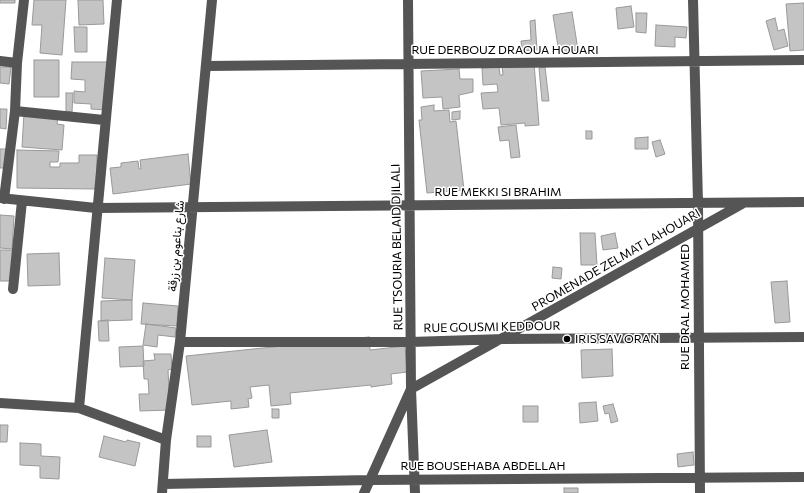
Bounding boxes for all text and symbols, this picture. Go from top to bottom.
street label: RUE DERBOUZ DRAOUA HOUARI [411,43,599,57]
street label: RUE TSOURIA BELAID DJILALI [388,163,406,331]
street label: RUE MEKKI SI BRAHIM [435,185,561,199]
street label: شارع بناعوم بن زرقة [165,200,187,292]
street label: PROMENADE ZELMAT LAHOUARI [529,206,703,314]
street label: RUE DRAL MOHAMED [678,244,692,370]
street label: RUE GOUSMI KEDDOUR [423,319,561,335]
place label: IRIS SAV ORAN [575,332,659,346]
marker: IRIS SAV ORAN [562,334,572,344]
street label: RUE BOUSEHABA ABDELLAH [400,459,566,473]

